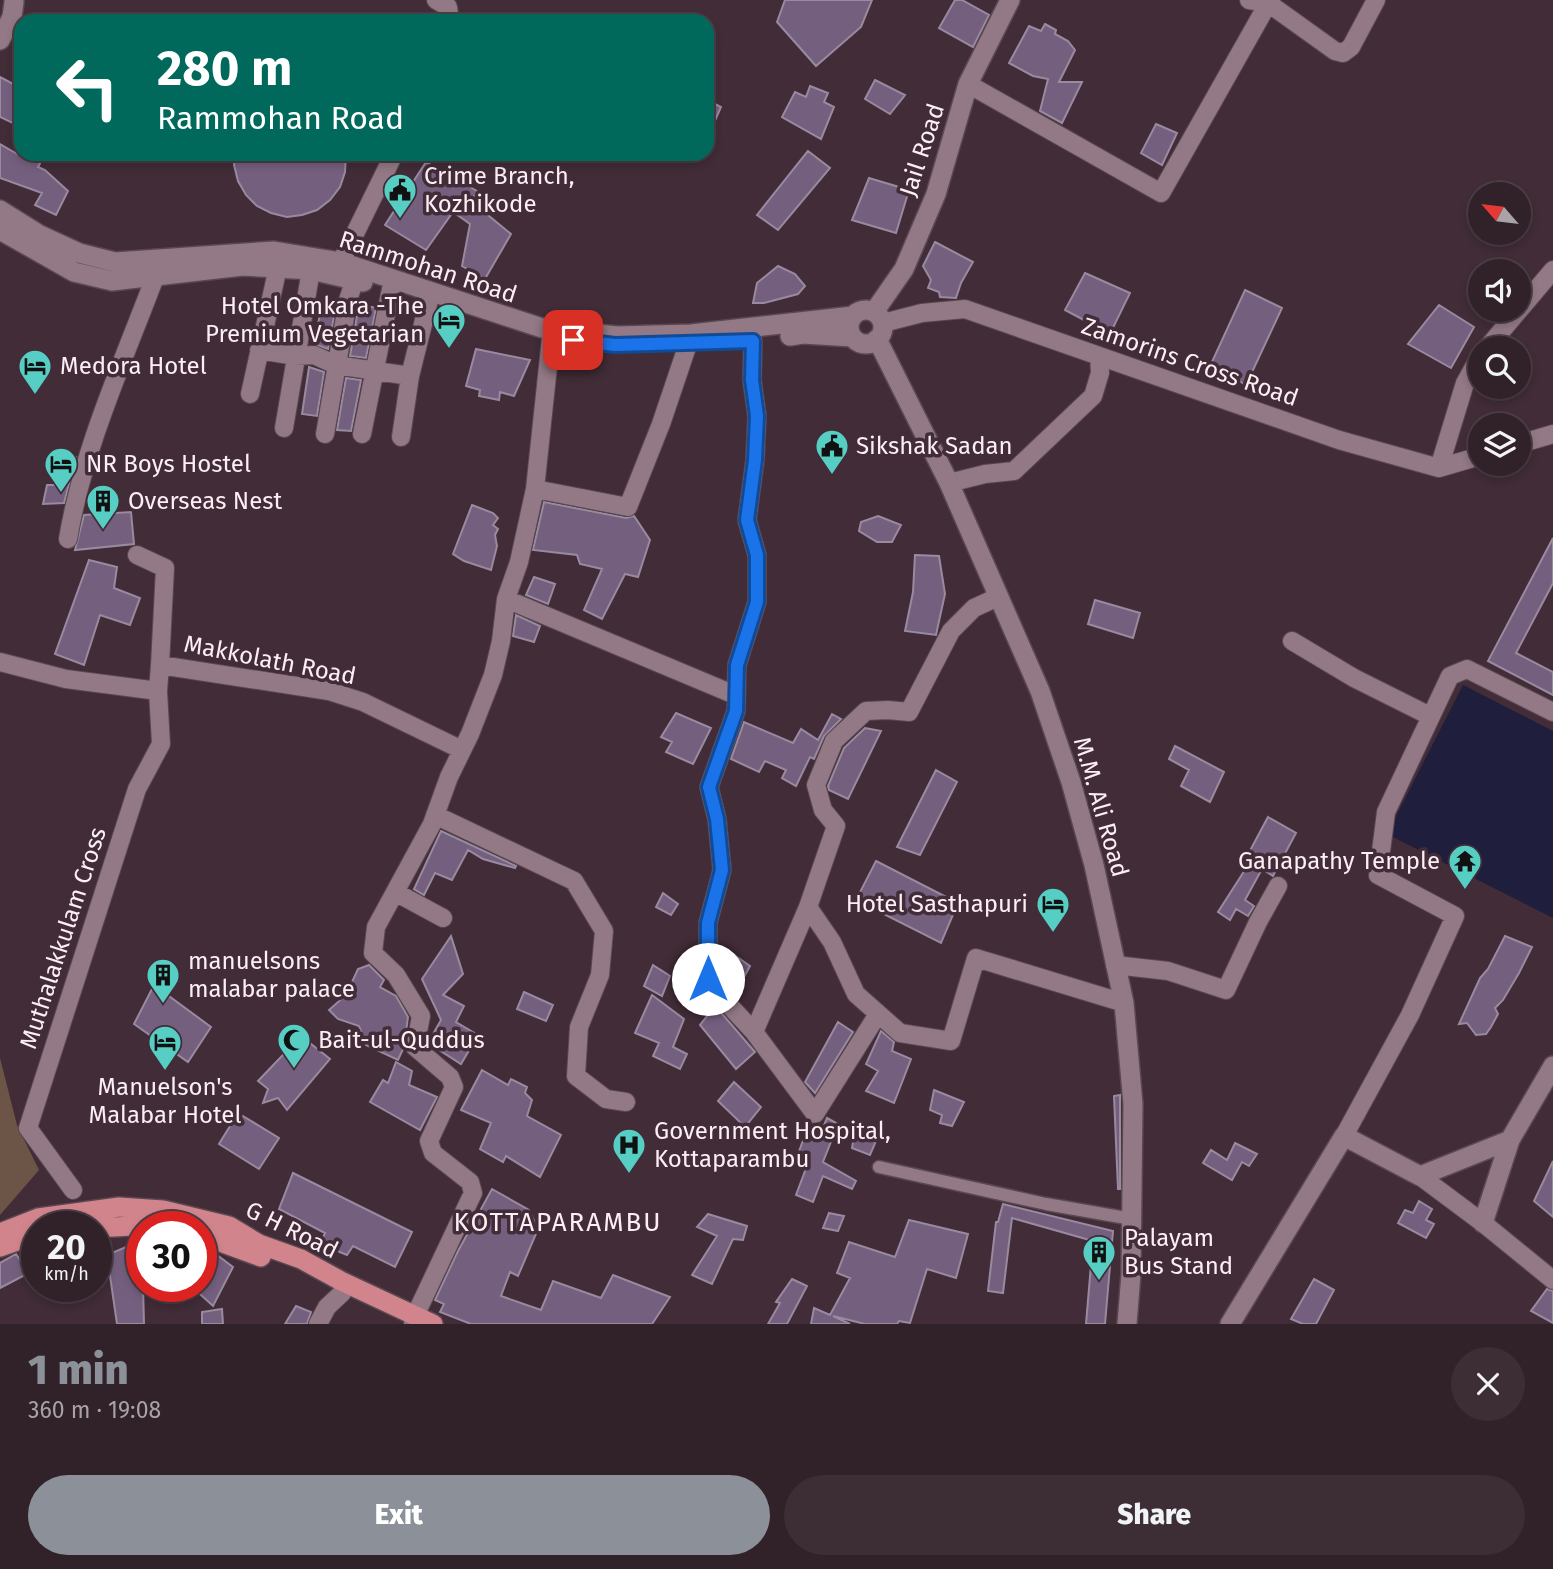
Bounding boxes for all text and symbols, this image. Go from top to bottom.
text: 280 m [157,39,293,98]
icon: left [42,42,133,133]
text: Rammohan Road [157,99,404,137]
street label: Jail Road [894,100,950,200]
place label: Crime Branch, Kozhikode [424,162,575,218]
public building icon: Crime Branch, Kozhikode [381,171,419,220]
north arrow [1468,182,1531,245]
map controls [1468,182,1531,476]
street label: Rammohan Road [336,225,520,309]
button: sound [1468,259,1531,322]
place label: Hotel Omkara -The Premium Vegetarian [205,292,424,348]
hotel icon: Hotel Omkara -The Premium Vegetarian [430,301,468,350]
pin [543,310,603,370]
street label: Zamorins Cross Road [1078,312,1302,412]
icon: arrive [554,321,592,359]
button: search [1468,336,1531,399]
hotel icon: Medora Hotel [16,347,54,396]
place label: Medora Hotel [60,352,207,380]
button: layers [1468,413,1531,476]
public building icon: Sikshak Sadan [813,427,851,476]
place label: Sikshak Sadan [856,432,1013,460]
hotel icon: NR Boys Hostel [42,445,80,494]
place label: NR Boys Hostel [86,450,251,478]
building icon: Overseas Nest [84,482,122,531]
place label: Overseas Nest [128,487,282,515]
street label: Makkolath Road [182,630,358,690]
street label: M.M. Ali Road [1068,734,1134,880]
street label: Muthalakkulam Cross [14,824,112,1052]
temple icon: Ganapathy Temple [1446,842,1484,891]
place label: Ganapathy Temple [1238,847,1440,875]
hotel icon: Hotel Sasthapuri [1034,885,1072,934]
place label: Hotel Sasthapuri [846,890,1028,918]
position arrow [671,942,745,1016]
place label: manuelsons malabar palace [188,947,355,1003]
building icon: manuelsons malabar palace [144,956,182,1005]
mosque icon: Bait-ul-Quddus [275,1021,313,1070]
hotel icon: Manuelson's Malabar Hotel [146,1023,184,1072]
place label: Bait-ul-Quddus [318,1026,485,1054]
place label: Manuelson's Malabar Hotel [89,1073,241,1129]
place label: Government Hospital, Kottaparambu [654,1117,891,1173]
hospital icon: Government Hospital, Kottaparambu [610,1126,648,1175]
street label: G H Road [241,1196,343,1264]
district label: KOTTAPARAMBU [454,1207,662,1238]
speed limit sign: 30 [126,1211,217,1302]
place label: Palayam Bus Stand [1124,1224,1233,1280]
text: 20 [47,1226,86,1268]
building icon: Palayam Bus Stand [1080,1233,1118,1282]
text: km/h [44,1263,89,1285]
text: 1 min [28,1345,129,1395]
button: close [1451,1347,1525,1421]
text: 360 m · 19:08 [28,1396,161,1424]
button: Exit [28,1475,770,1555]
button: Share [784,1475,1525,1555]

